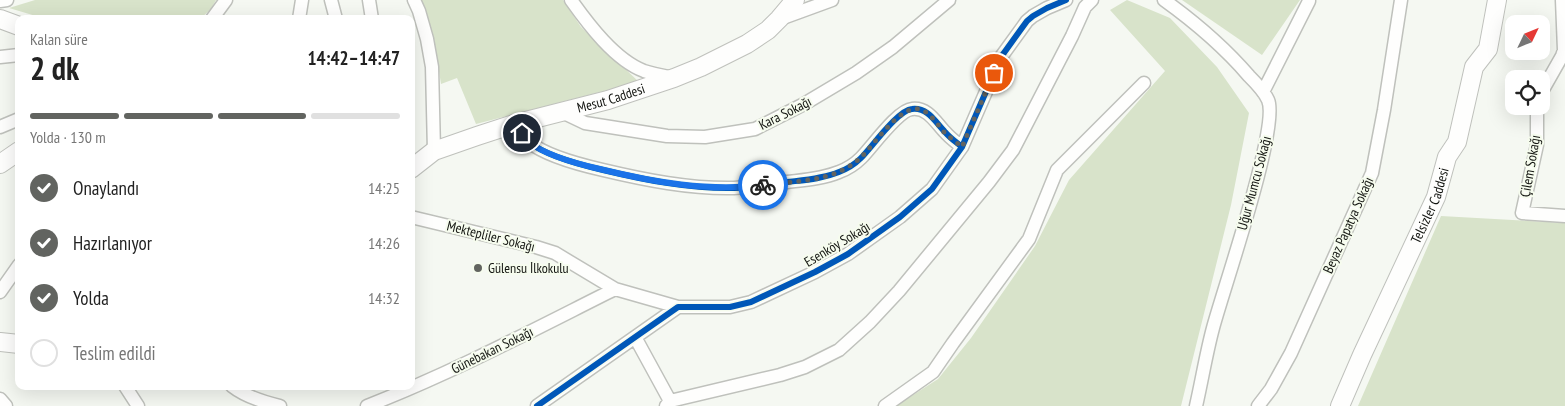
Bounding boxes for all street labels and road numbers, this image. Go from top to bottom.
street label: Mesut Caddesi [575,79,647,117]
street label: Kara Sokağı [756,92,814,134]
street label: Uğur Mumcu Sokağı [1233,134,1275,232]
street label: Çilem Sokağı [1516,134,1544,198]
street label: Telsizler Caddesi [1407,166,1453,246]
street label: Beyaz Papatya Sokağı [1319,174,1377,276]
street label: Mektepliler Sokağı [445,216,537,256]
street label: Esenköy Sokağı [801,217,873,271]
street label: Günebakan Sokağı [448,322,536,378]

